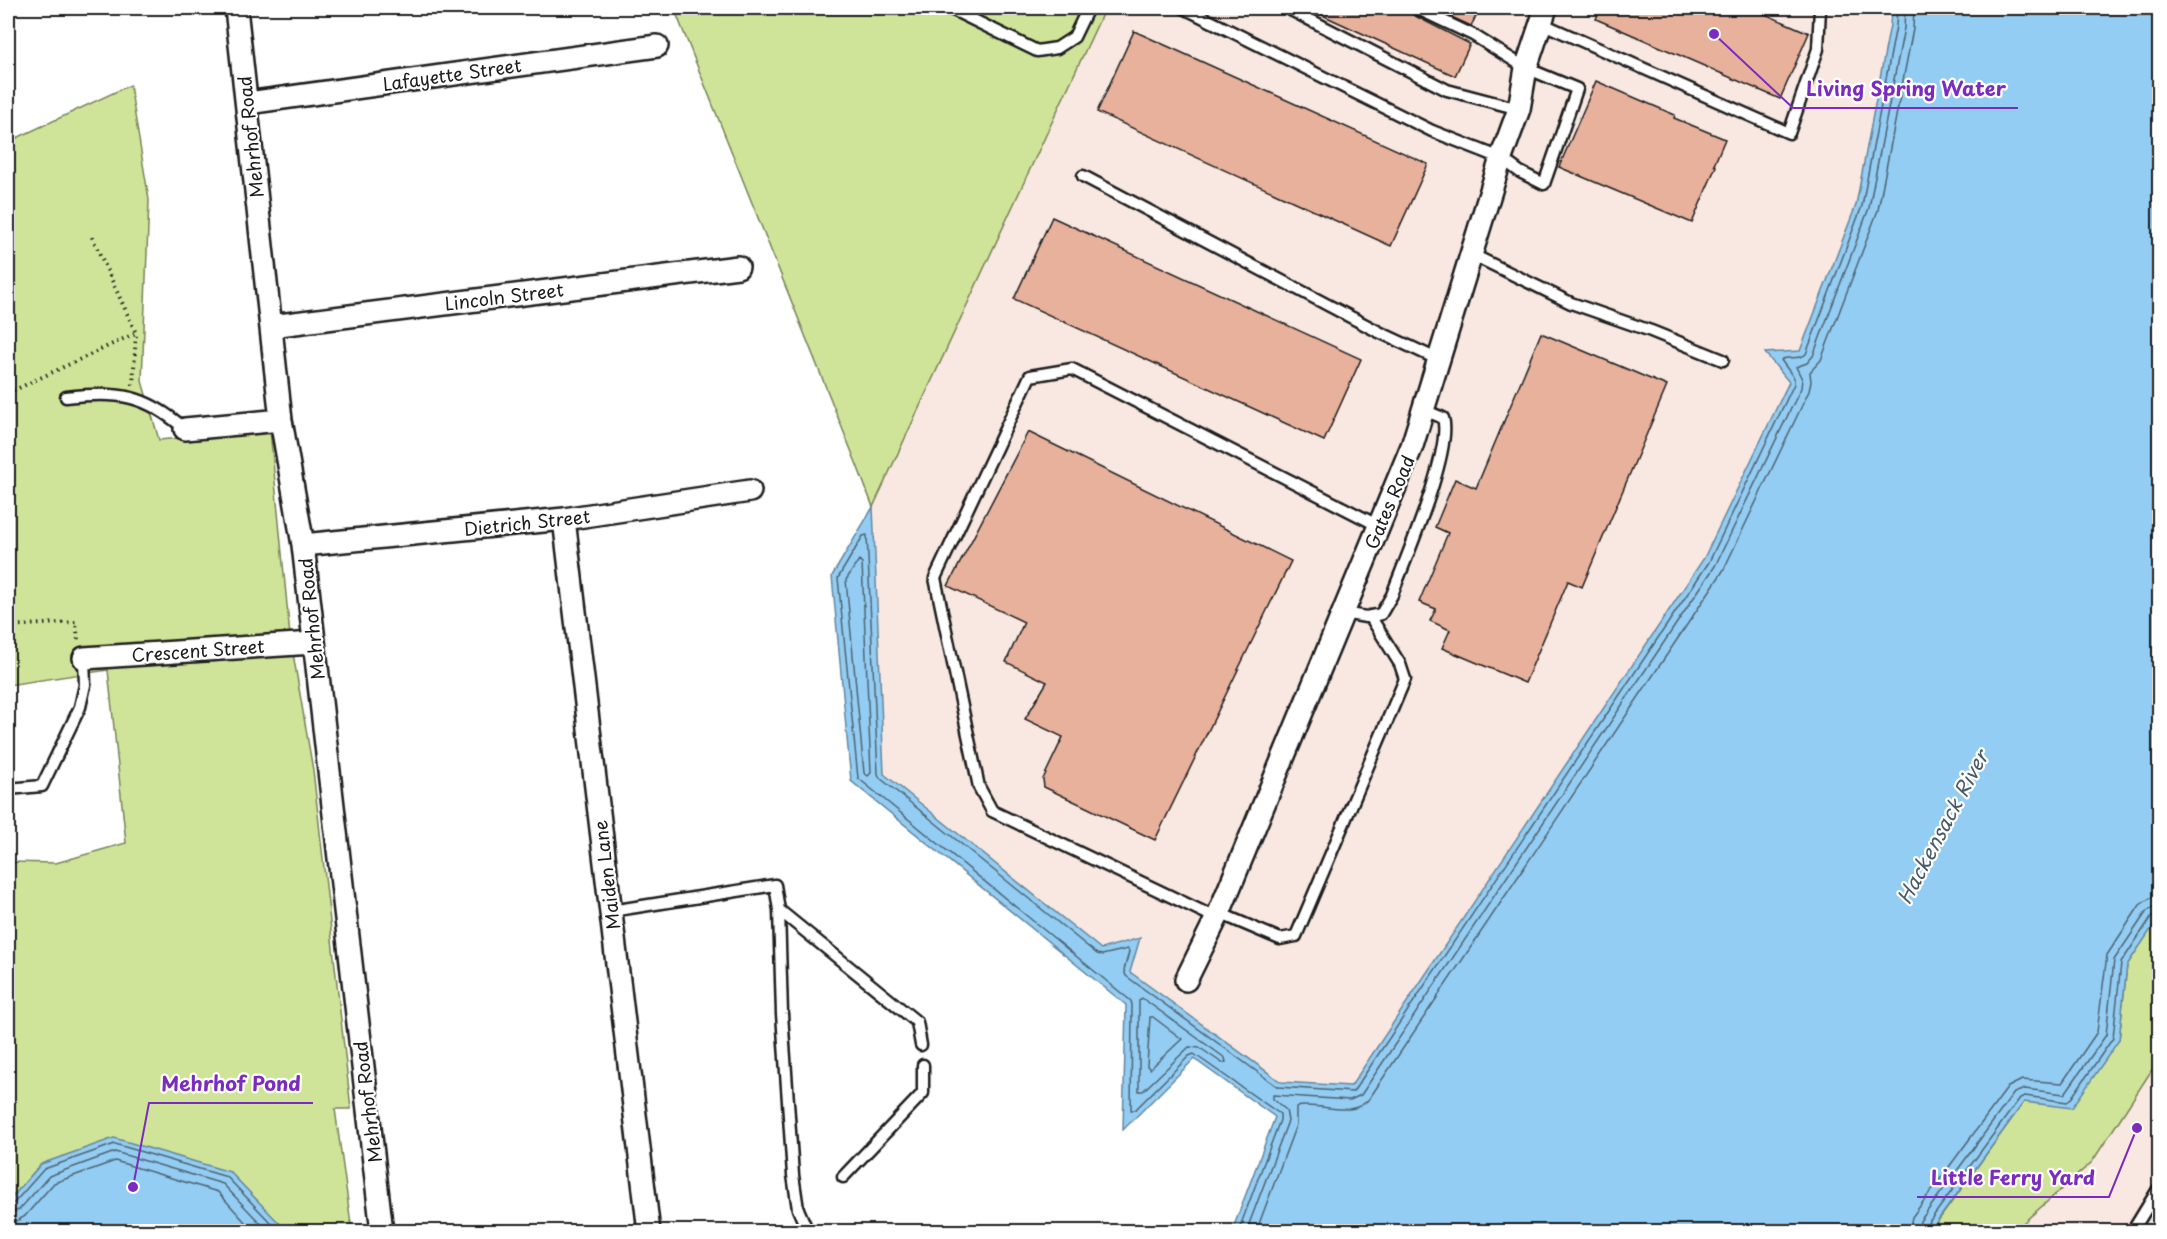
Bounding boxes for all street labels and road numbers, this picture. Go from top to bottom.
street label: Lafayette Street [381,51,523,97]
street label: Mehrhof Road [230,75,270,199]
street label: Lincoln Street [443,275,565,317]
street label: Gates Road [1357,451,1421,553]
street label: Dietrich Street [463,502,591,542]
street label: Mehrhof Road [291,557,331,681]
street label: Crescent Street [131,632,265,668]
street label: Maiden Lane [586,819,626,931]
street label: Mehrhof Road [346,1040,388,1164]

